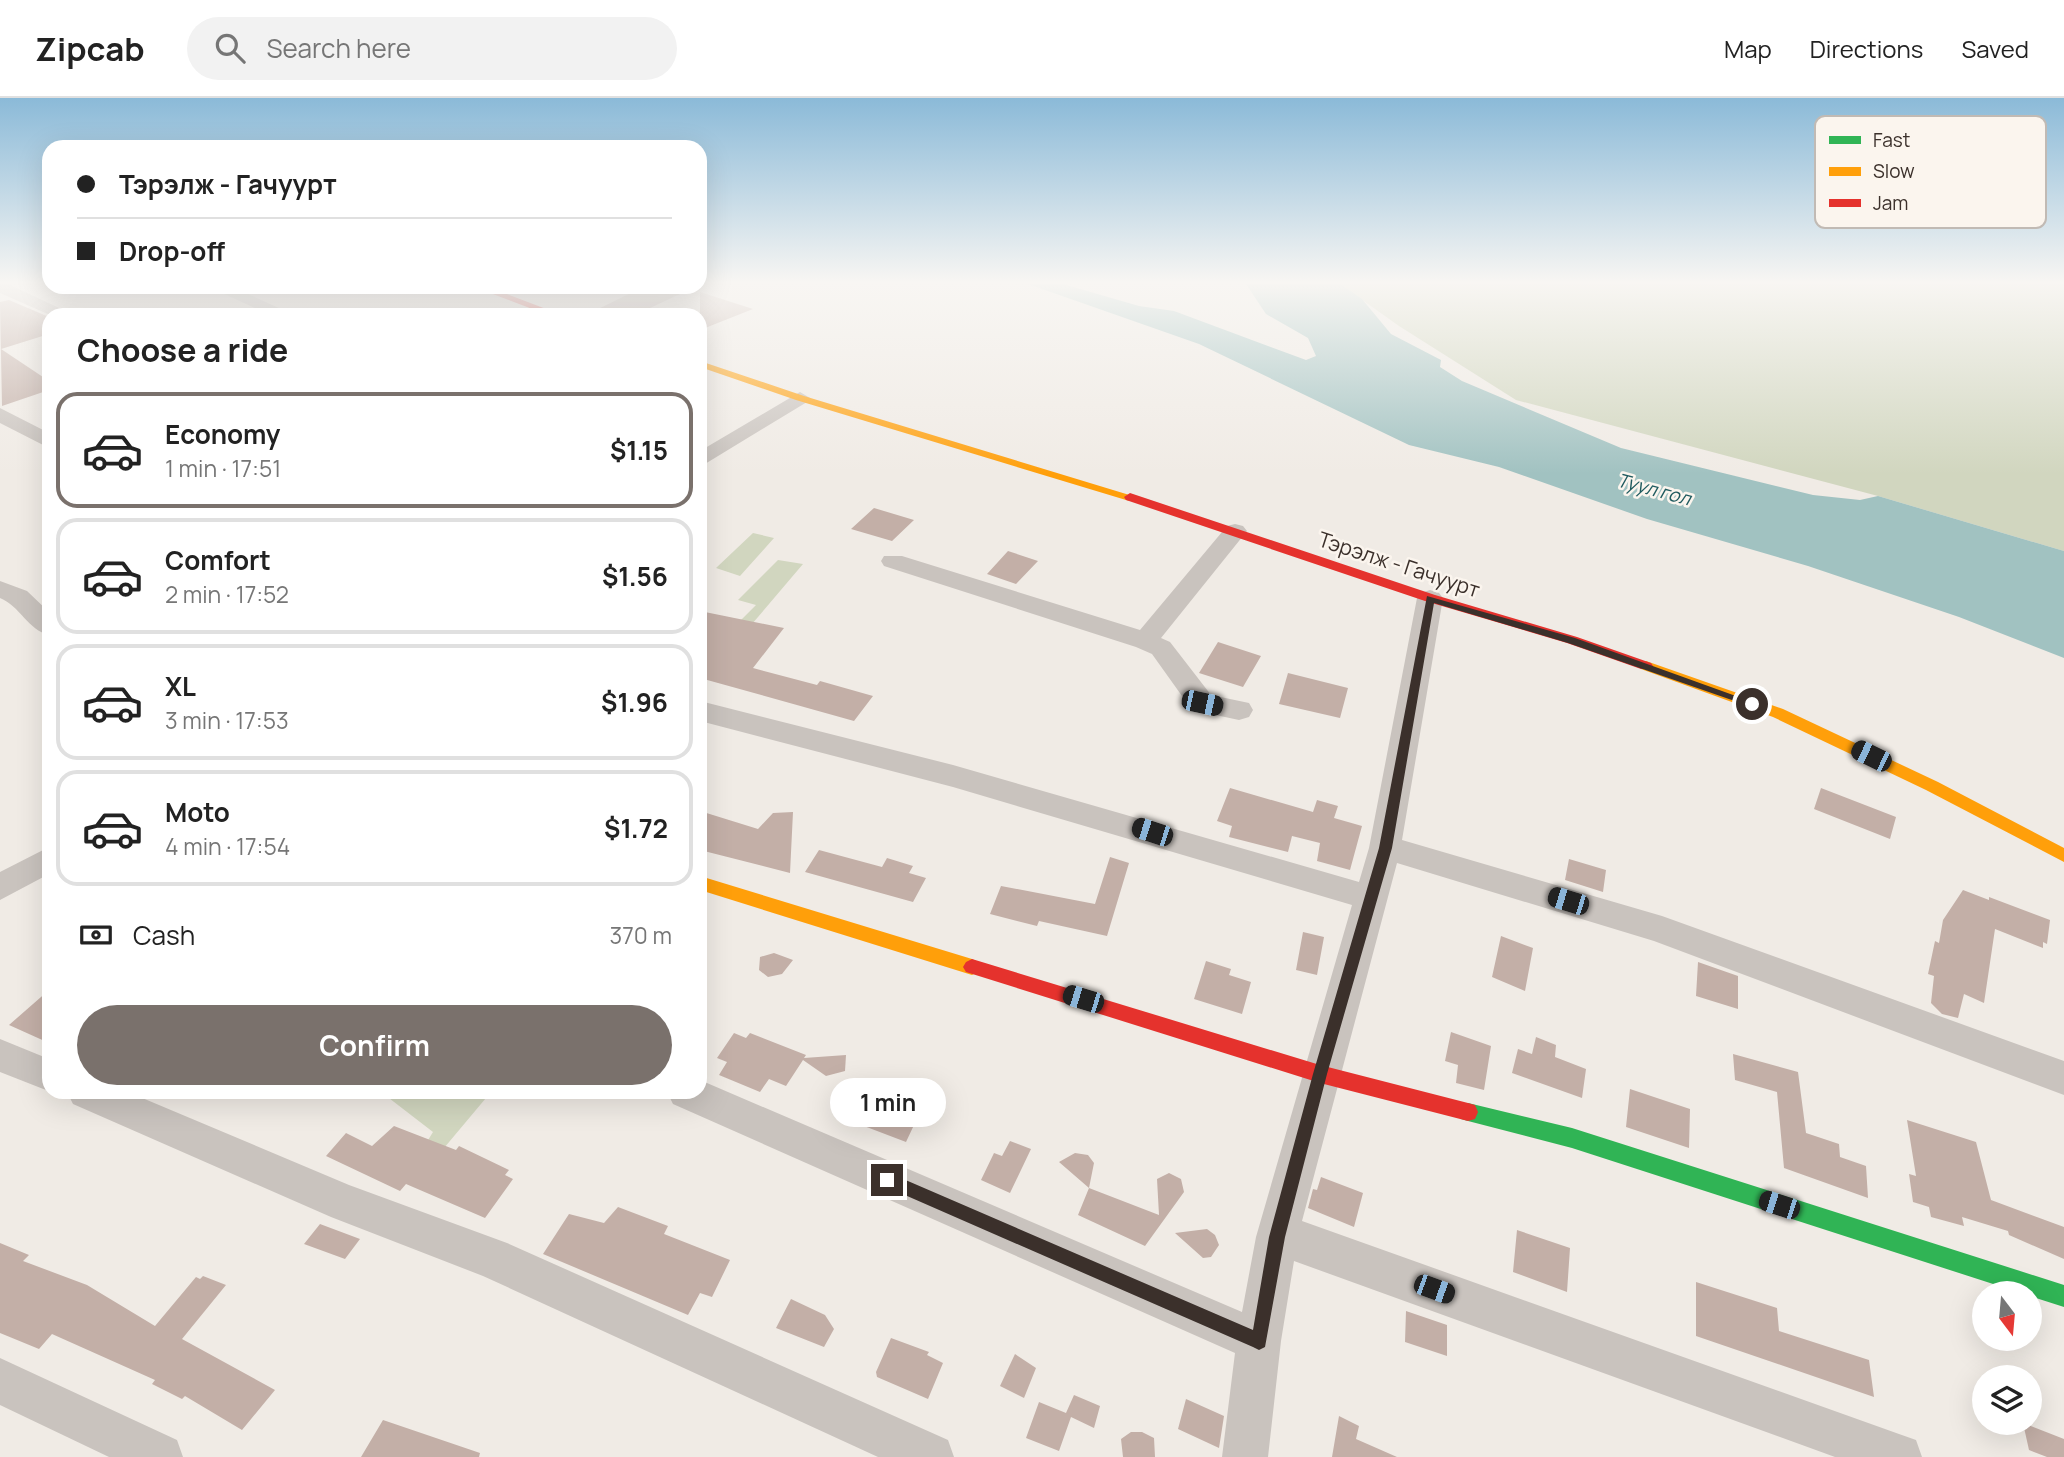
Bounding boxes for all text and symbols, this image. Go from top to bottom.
search box [187,17,677,80]
text: Zipcab [35,26,145,71]
icon: search [211,29,249,67]
text: Search here [267,30,411,66]
text: Map [1724,32,1772,65]
text: Directions [1810,32,1923,65]
text: Saved [1961,32,2029,65]
legend [1815,116,2046,228]
text: Fast [1873,127,1910,153]
text: Slow [1873,158,1915,184]
text: Тэрэлж - Гачуурт [119,166,337,202]
text: Jam [1873,190,1908,216]
text: Drop-off [119,233,225,269]
text: Choose a ride [77,328,288,372]
text: Economy [165,416,280,452]
icon: car [81,419,144,482]
text: $1.15 [610,432,668,468]
text: 1 min · 17:51 [165,452,281,484]
water label: Туул гол [1614,467,1696,512]
street label: Тэрэлж - Гачуурт [1315,525,1484,604]
text: Comfort [165,542,271,578]
icon: car [81,545,144,608]
text: $1.56 [602,558,668,594]
text: 2 min · 17:52 [165,578,289,610]
text: XL [165,668,196,704]
icon: car [81,671,144,734]
text: $1.96 [601,684,668,720]
car [1180,688,1225,718]
route start [1736,688,1768,720]
text: 3 min · 17:53 [165,704,289,736]
car [1848,737,1895,775]
text: Moto [165,794,230,830]
icon: car [81,797,144,860]
text: $1.72 [604,810,668,846]
car [1129,816,1176,848]
text: 4 min · 17:54 [165,830,290,862]
car [1545,885,1592,917]
icon: cash [77,916,115,954]
text: Cash [133,917,195,953]
text: 370 m [610,919,672,951]
car [1060,983,1107,1015]
button: Confirm [77,1005,672,1085]
callout: 1 min [829,1079,945,1128]
text: 1 min [860,1086,916,1118]
route end [871,1164,903,1196]
car [1756,1189,1803,1221]
car [1411,1272,1458,1306]
north arrow [1972,1281,2042,1351]
map controls [1972,1281,2042,1435]
button: layers [1972,1365,2042,1435]

